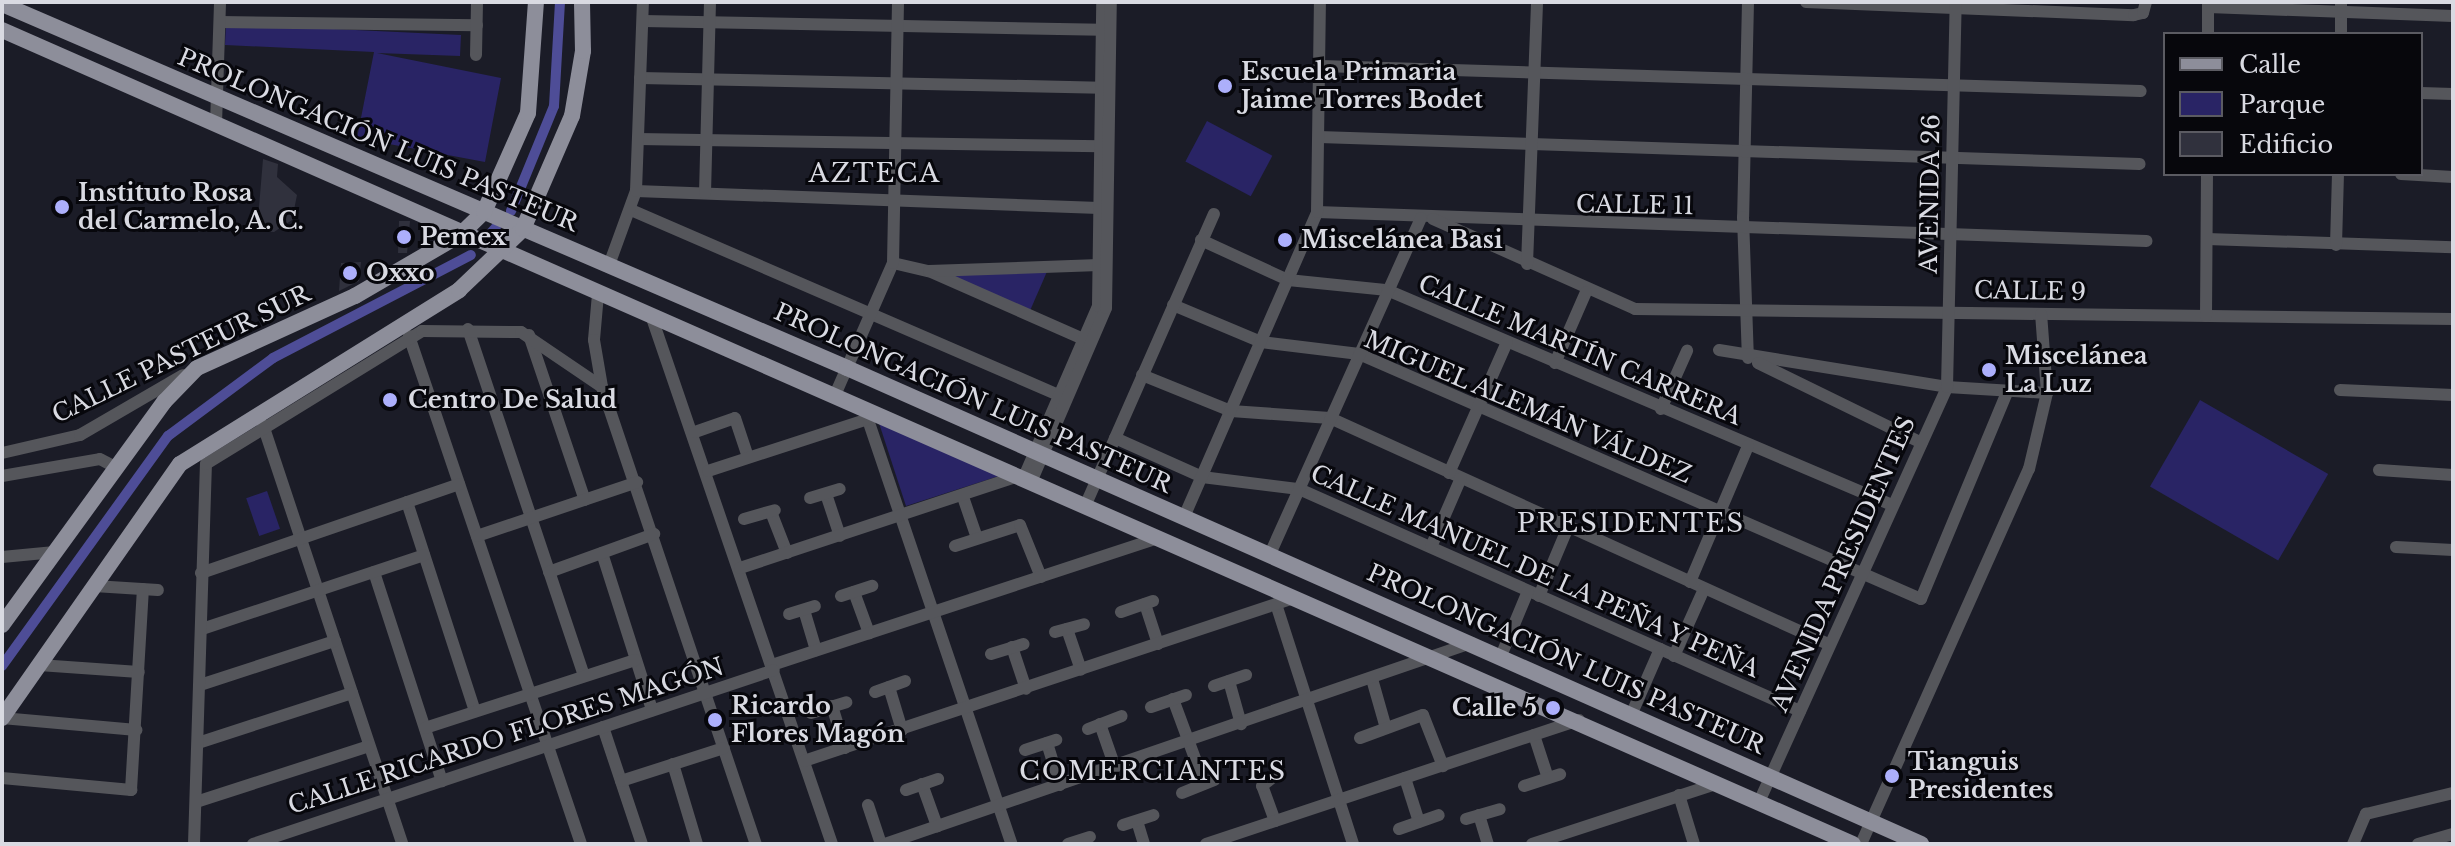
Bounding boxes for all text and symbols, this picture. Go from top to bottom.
legend [2163,32,2423,176]
street label: PROLONGACIÓN LUIS PASTEUR [174,42,582,238]
text: Calle [2239,50,2301,79]
place label: Escuela Primaria Jaime Torres Bodet [1241,58,1483,114]
marker: Escuela Primaria Jaime Torres Bodet [1216,77,1234,95]
text: Parque [2239,90,2325,119]
street label: AVENIDA 26 [1914,113,1946,275]
text: Edificio [2239,130,2333,159]
district label: AZTECA [809,158,941,190]
place label: Instituto Rosa del Carmelo, A. C. [78,179,305,235]
street label: CALLE 11 [1576,190,1694,220]
marker: Instituto Rosa del Carmelo, A. C. [53,198,71,216]
place label: Pemex [420,223,507,251]
place label: Miscelánea Basi [1301,226,1503,254]
marker: Pemex [395,228,413,246]
marker: Miscelánea Basi [1276,231,1294,249]
place label: Oxxo [366,259,435,287]
marker: Oxxo [341,264,359,282]
street label: CALLE MARTÍN CARRERA [1414,269,1746,431]
street label: CALLE 9 [1974,276,2086,306]
street label: CALLE PASTEUR SUR [47,279,315,429]
street label: PROLONGACIÓN LUIS PASTEUR [770,297,1176,499]
street label: MIGUEL ALEMÁN VÁLDEZ [1359,324,1697,490]
place label: Miscelánea La Luz [2005,342,2147,398]
marker: Miscelánea La Luz [1980,361,1998,379]
place label: Centro De Salud [408,386,617,414]
marker: Centro De Salud [379,389,401,411]
street label: AVENIDA PRESIDENTES [1765,412,1921,716]
street label: CALLE MANUEL DE LA PEÑA Y PEÑA [1304,458,1766,684]
district label: PRESIDENTES [1517,508,1745,540]
street label: PROLONGACIÓN LUIS PASTEUR [1363,558,1769,760]
street label: CALLE RICARDO FLORES MAGÓN [284,652,728,820]
place label: Ricardo Flores Magón [731,692,904,748]
place label: Calle 5 [1452,694,1537,722]
marker: Calle 5 [1544,699,1562,717]
marker: Ricardo Flores Magón [706,711,724,729]
place label: Tianguis Presidentes [1908,748,2053,804]
district label: COMERCIANTES [1019,756,1287,788]
marker: Tianguis Presidentes [1883,767,1901,785]

